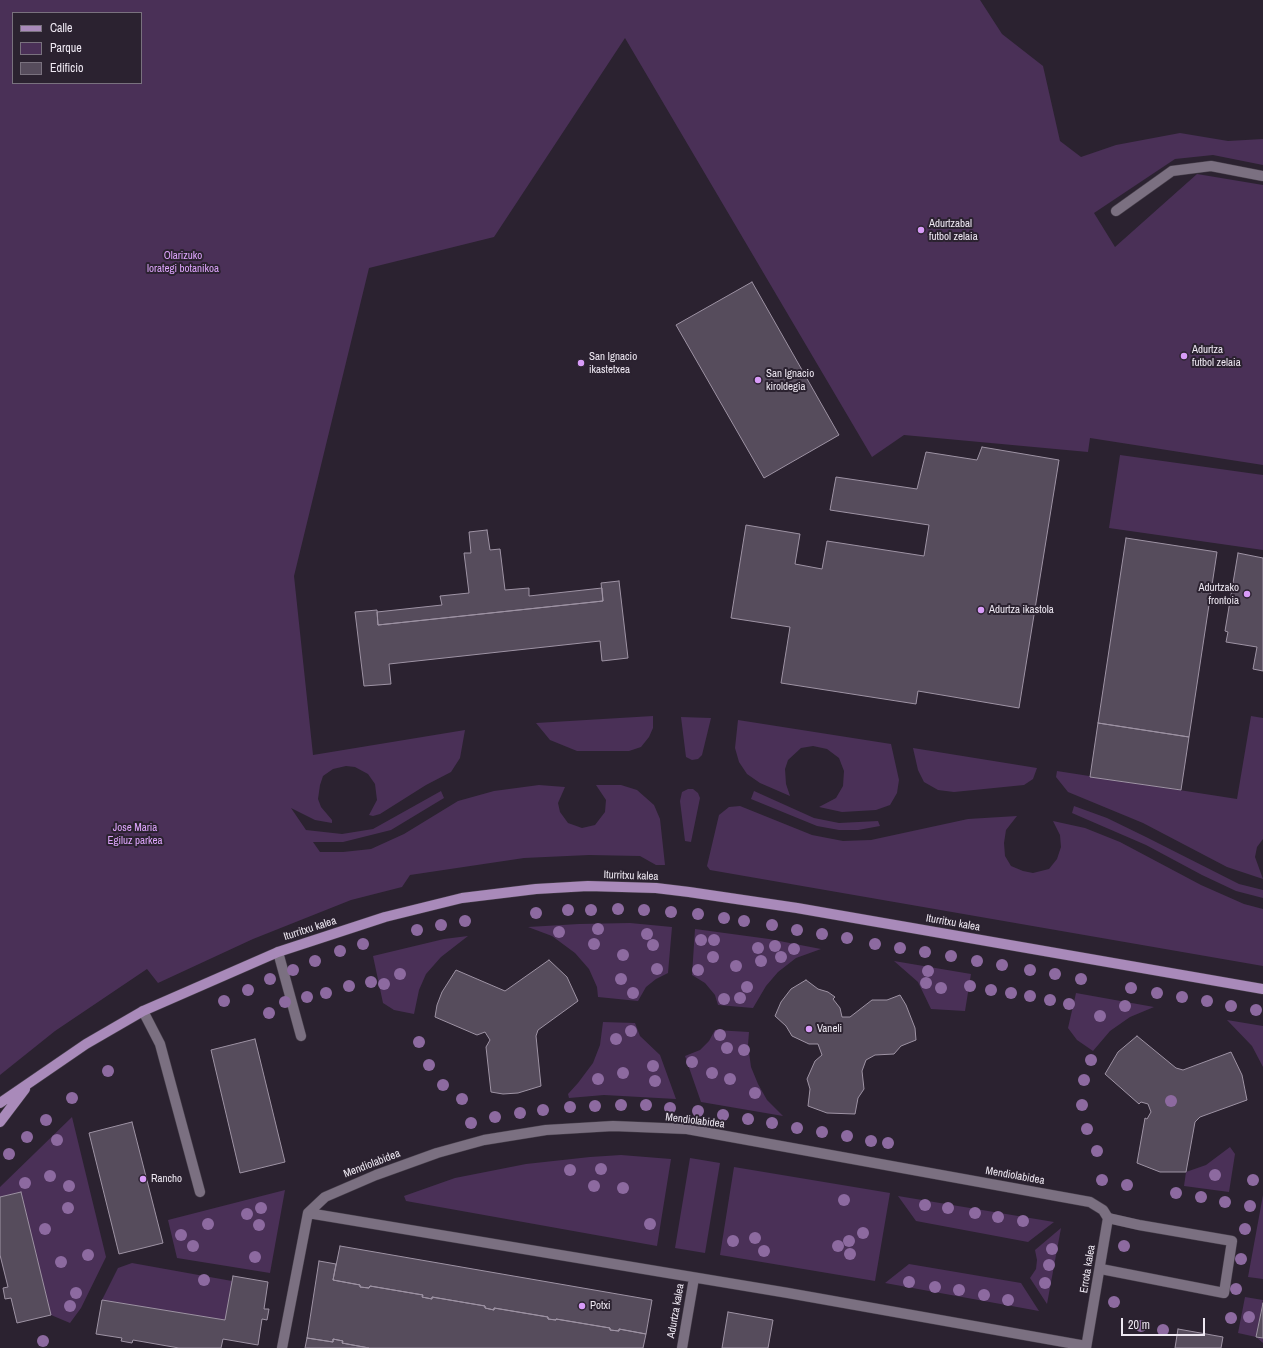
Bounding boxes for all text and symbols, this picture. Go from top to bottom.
legend [12,12,142,84]
text: Calle [50,20,72,36]
text: Parque [50,40,82,56]
text: Edificio [50,60,83,76]
place label: Adurtzabal futbol zelaia [929,217,978,243]
marker: Adurtzabal futbol zelaia [916,225,926,235]
park label: Olarizuko lorategi botanikoa [147,249,219,275]
place label: Adurtza futbol zelaia [1192,343,1241,369]
place label: San Ignacio ikastetxea [589,350,637,376]
marker: Adurtza futbol zelaia [1179,351,1189,361]
marker: San Ignacio ikastetxea [576,358,586,368]
place label: San Ignacio kiroldegia [766,367,814,393]
marker: San Ignacio kiroldegia [753,375,763,385]
place label: Adurtzako frontoia [1198,581,1239,607]
marker: Adurtzako frontoia [1242,589,1252,599]
place label: Adurtza ikastola [989,603,1054,617]
marker: Adurtza ikastola [976,605,986,615]
park label: Jose Maria Egiluz parkea [107,821,163,847]
street label: Iturritxu kalea [603,868,659,884]
street label: Iturritxu kalea [925,912,981,934]
street label: Iturritxu kalea [282,914,338,944]
place label: Vaneli [817,1022,842,1036]
marker: Vaneli [804,1024,814,1034]
street label: Mendiolabidea [665,1111,725,1131]
street label: Mendiolabidea [342,1147,402,1181]
street label: Mendiolabidea [984,1164,1046,1188]
place label: Rancho [151,1172,182,1186]
marker: Rancho [138,1174,148,1184]
street label: Errota kalea [1078,1244,1098,1294]
street label: Adurtza kalea [665,1283,687,1339]
place label: Potxi [590,1299,611,1313]
marker: Potxi [577,1301,587,1311]
scale bar [1123,1310,1207,1336]
text: 20 m [1128,1317,1150,1333]

